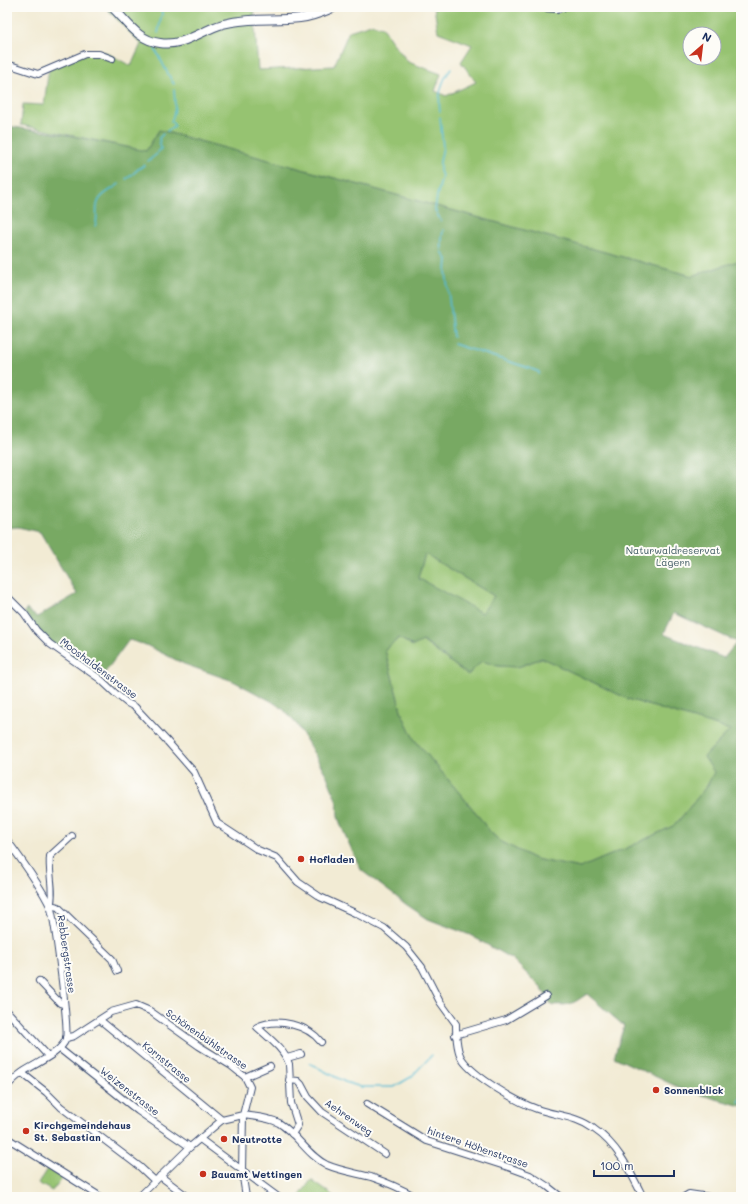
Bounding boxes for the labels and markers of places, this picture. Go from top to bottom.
place label: Hofladen [309,852,355,866]
marker: Hofladen [296,854,306,864]
place label: Sonnenblick [664,1083,723,1097]
marker: Sonnenblick [651,1085,661,1095]
place label: Kirchgemeindehaus St. Sebastian [34,1118,131,1144]
marker: Kirchgemeindehaus St. Sebastian [21,1126,31,1136]
place label: Neutrotte [232,1132,282,1146]
marker: Neutrotte [219,1134,229,1144]
place label: Bauamt Wettingen [211,1167,302,1181]
marker: Bauamt Wettingen [198,1169,208,1179]

